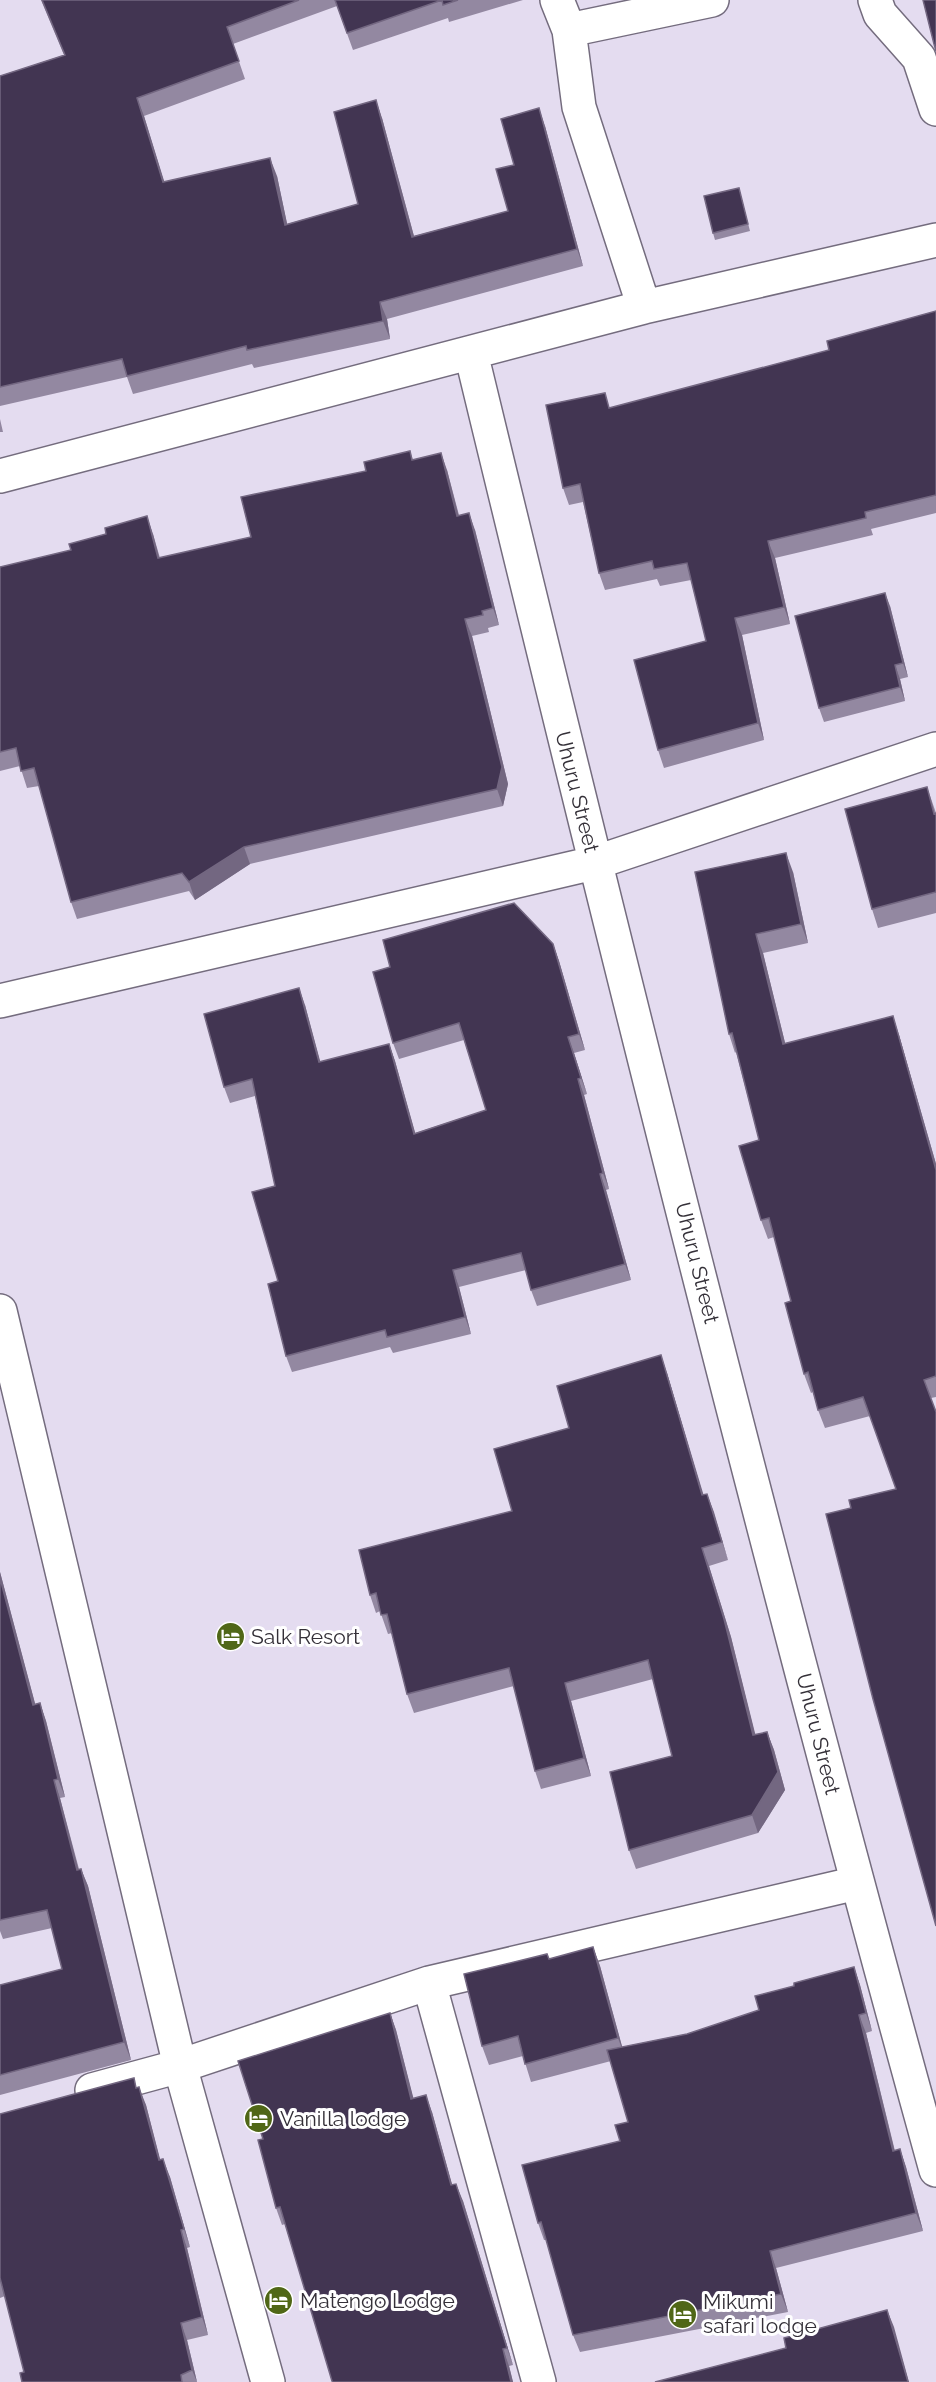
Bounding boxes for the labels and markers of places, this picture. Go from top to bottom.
hotel icon: Salk Resort [214,1621,246,1653]
place label: Salk Resort [251,1624,360,1649]
hotel icon: Vanilla lodge [243,2103,275,2135]
place label: Vanilla lodge [280,2106,406,2131]
hotel icon: Matengo Lodge [263,2285,295,2317]
place label: Matengo Lodge [300,2288,455,2313]
place label: Mikumi safari lodge [703,2289,817,2338]
hotel icon: Mikumi safari lodge [666,2298,698,2330]

